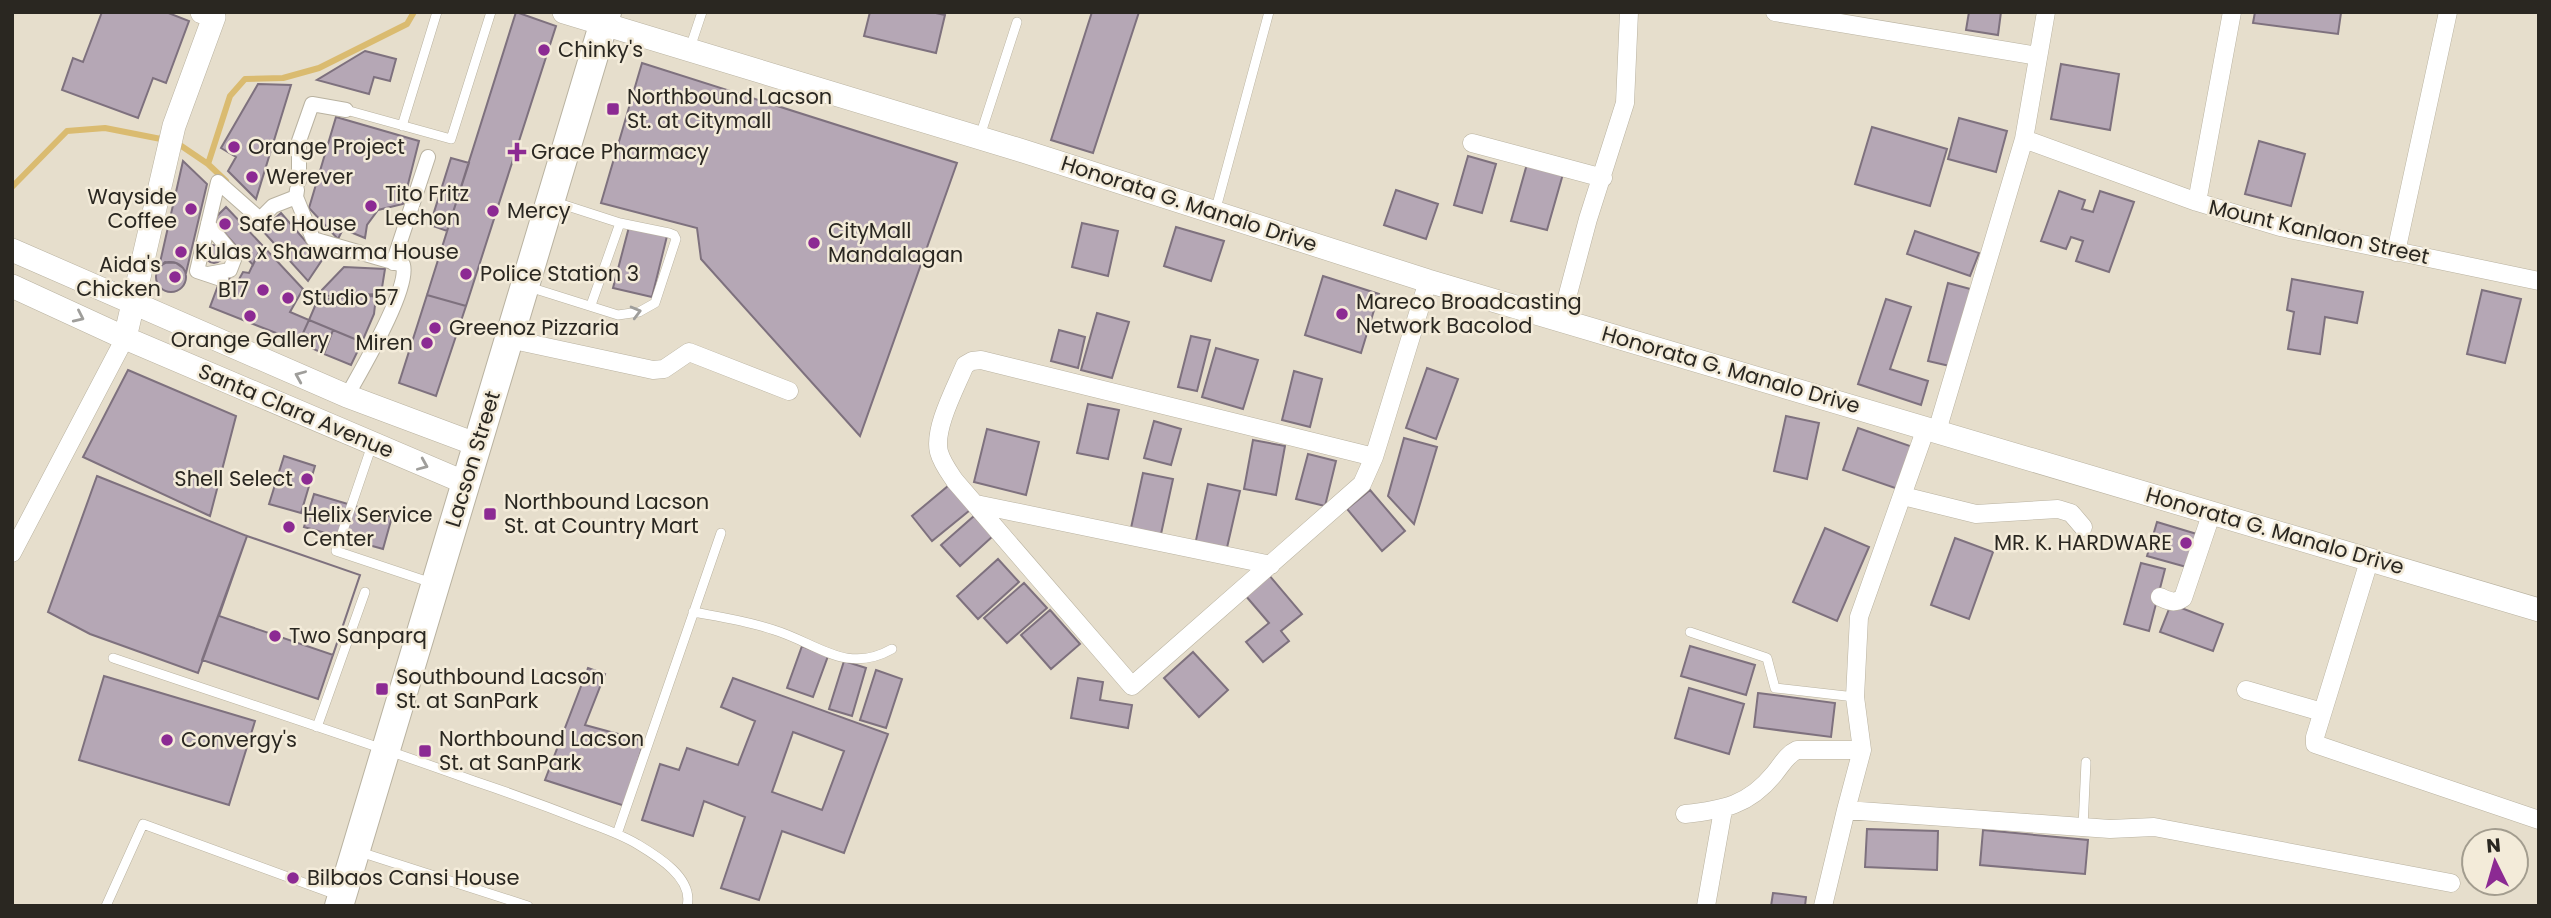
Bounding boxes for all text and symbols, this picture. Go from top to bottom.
place label: Chinky's [558,35,643,64]
marker: Chinky's [536,42,552,58]
place label: Northbound Lacson St. at Citymall [627,82,832,135]
marker: Northbound Lacson St. at Citymall [605,101,621,117]
place label: Orange Project [248,132,405,161]
place label: Grace Pharmacy [531,137,709,166]
marker: Orange Project [226,139,242,155]
marker: Grace Pharmacy [509,144,525,160]
street label: Honorata G. Manalo Drive [1057,148,1321,259]
place label: Werever [266,162,353,191]
marker: Werever [244,169,260,185]
place label: Tito Fritz Lechon [385,179,469,232]
place label: Wayside Coffee [87,182,177,235]
street label: Mount Kanlaon Street [2206,192,2432,271]
place label: Mercy [507,196,571,225]
marker: Tito Fritz Lechon [363,198,379,214]
marker: Wayside Coffee [183,201,199,217]
marker: Mercy [485,203,501,219]
place label: Safe House [239,209,356,238]
marker: Safe House [217,216,233,232]
place label: CityMall Mandalagan [828,216,963,269]
marker: CityMall Mandalagan [806,235,822,251]
place label: Kulas x Shawarma House [195,237,459,266]
marker: Kulas x Shawarma House [173,244,189,260]
place label: Aida's Chicken [76,250,161,303]
place label: Police Station 3 [480,259,639,288]
marker: Police Station 3 [458,266,474,282]
marker: Aida's Chicken [167,269,183,285]
place label: B17 [218,275,249,304]
marker: B17 [255,282,271,298]
place label: Studio 57 [302,283,398,312]
place label: Mareco Broadcasting Network Bacolod [1356,287,1582,340]
marker: Studio 57 [280,290,296,306]
one-way arrow [630,306,642,320]
marker: Mareco Broadcasting Network Bacolod [1334,306,1350,322]
marker: Orange Gallery [242,308,258,324]
one-way arrow [72,309,84,323]
place label: Greenoz Pizzaria [449,313,619,342]
street label: Honorata G. Manalo Drive [1599,319,1864,420]
marker: Greenoz Pizzaria [427,320,443,336]
place label: Orange Gallery [171,325,329,354]
place label: Miren [355,328,413,357]
marker: Miren [419,335,435,351]
street label: Santa Clara Avenue [194,356,398,465]
one-way arrow [295,370,307,384]
street label: Lacson Street [438,387,507,530]
one-way arrow [416,456,428,470]
place label: Shell Select [174,464,293,493]
marker: Shell Select [299,471,315,487]
street label: Honorata G. Manalo Drive [2143,480,2408,581]
place label: Northbound Lacson St. at Country Mart [504,487,709,540]
place label: Helix Service Center [303,500,432,553]
marker: Northbound Lacson St. at Country Mart [482,506,498,522]
marker: Helix Service Center [281,519,297,535]
place label: MR. K. HARDWARE [1994,528,2172,557]
marker: MR. K. HARDWARE [2178,535,2194,551]
place label: Two Sanparq [289,621,427,650]
marker: Two Sanparq [267,628,283,644]
place label: Southbound Lacson St. at SanPark [396,662,604,715]
marker: Southbound Lacson St. at SanPark [374,681,390,697]
place label: Northbound Lacson St. at SanPark [439,724,644,777]
place label: Convergy's [181,725,297,754]
marker: Convergy's [159,732,175,748]
marker: Northbound Lacson St. at SanPark [417,743,433,759]
north arrow [2460,827,2530,897]
text: N [2485,831,2502,860]
place label: Bilbaos Cansi House [307,863,520,892]
marker: Bilbaos Cansi House [285,870,301,886]

